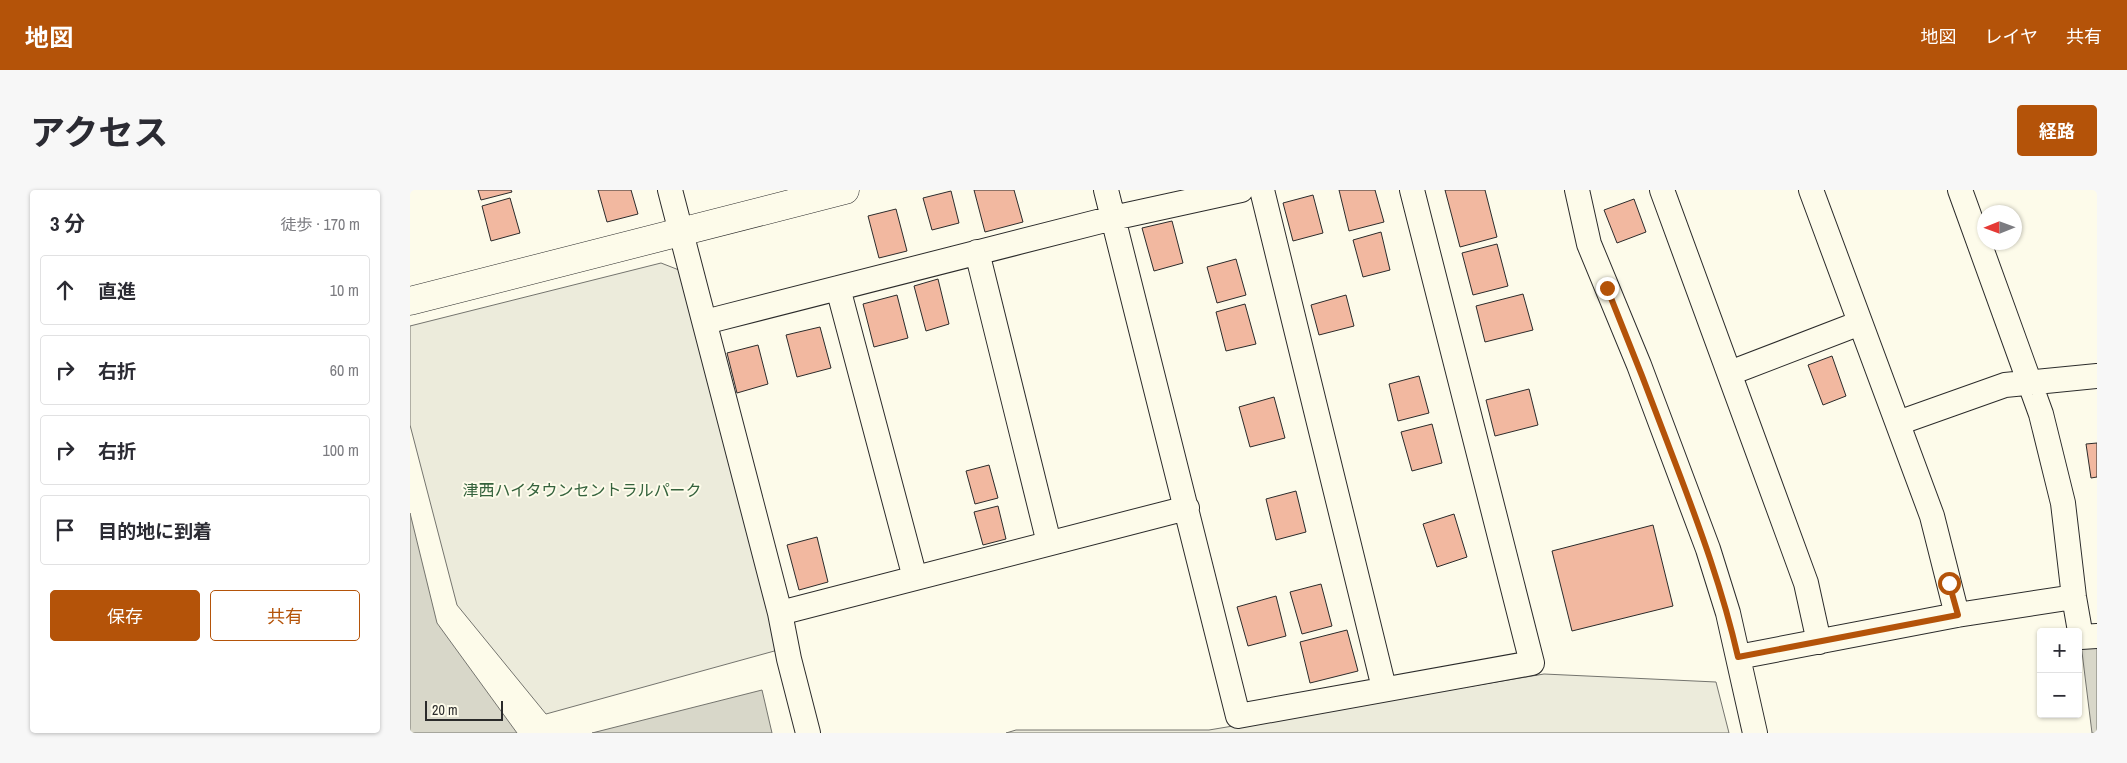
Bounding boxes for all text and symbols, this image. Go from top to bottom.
text: 地図 [25,21,73,53]
text: 地図 [1921,24,1957,49]
text: レイヤ [1985,24,2038,49]
text: 共有 [2066,24,2102,49]
button: 経路 [2017,105,2097,156]
text: アクセス [30,109,168,156]
north arrow [1977,205,2022,250]
text: 3 分 [50,209,85,238]
text: 徒歩 · 170 m [281,213,360,235]
icon: ahead [51,276,79,304]
route end [1596,277,1619,300]
text: 直進 [98,278,136,304]
text: 10 m [330,279,359,301]
icon: right [51,356,79,384]
text: 右折 [98,358,136,384]
text: 60 m [330,359,359,381]
icon: right [51,436,79,464]
text: 右折 [98,438,136,464]
text: 100 m [323,439,359,461]
park label: 津西ハイタウンセントラルパーク [462,479,702,501]
icon: arrive [51,516,79,544]
text: 目的地に到着 [98,518,212,544]
route start [1938,572,1961,595]
button: 保存 [50,590,200,641]
button: 共有 [210,590,360,641]
map controls [2037,628,2082,718]
button: + [2037,628,2082,673]
button: − [2037,673,2082,718]
scale bar [425,698,502,721]
text: 20 m [432,701,458,719]

